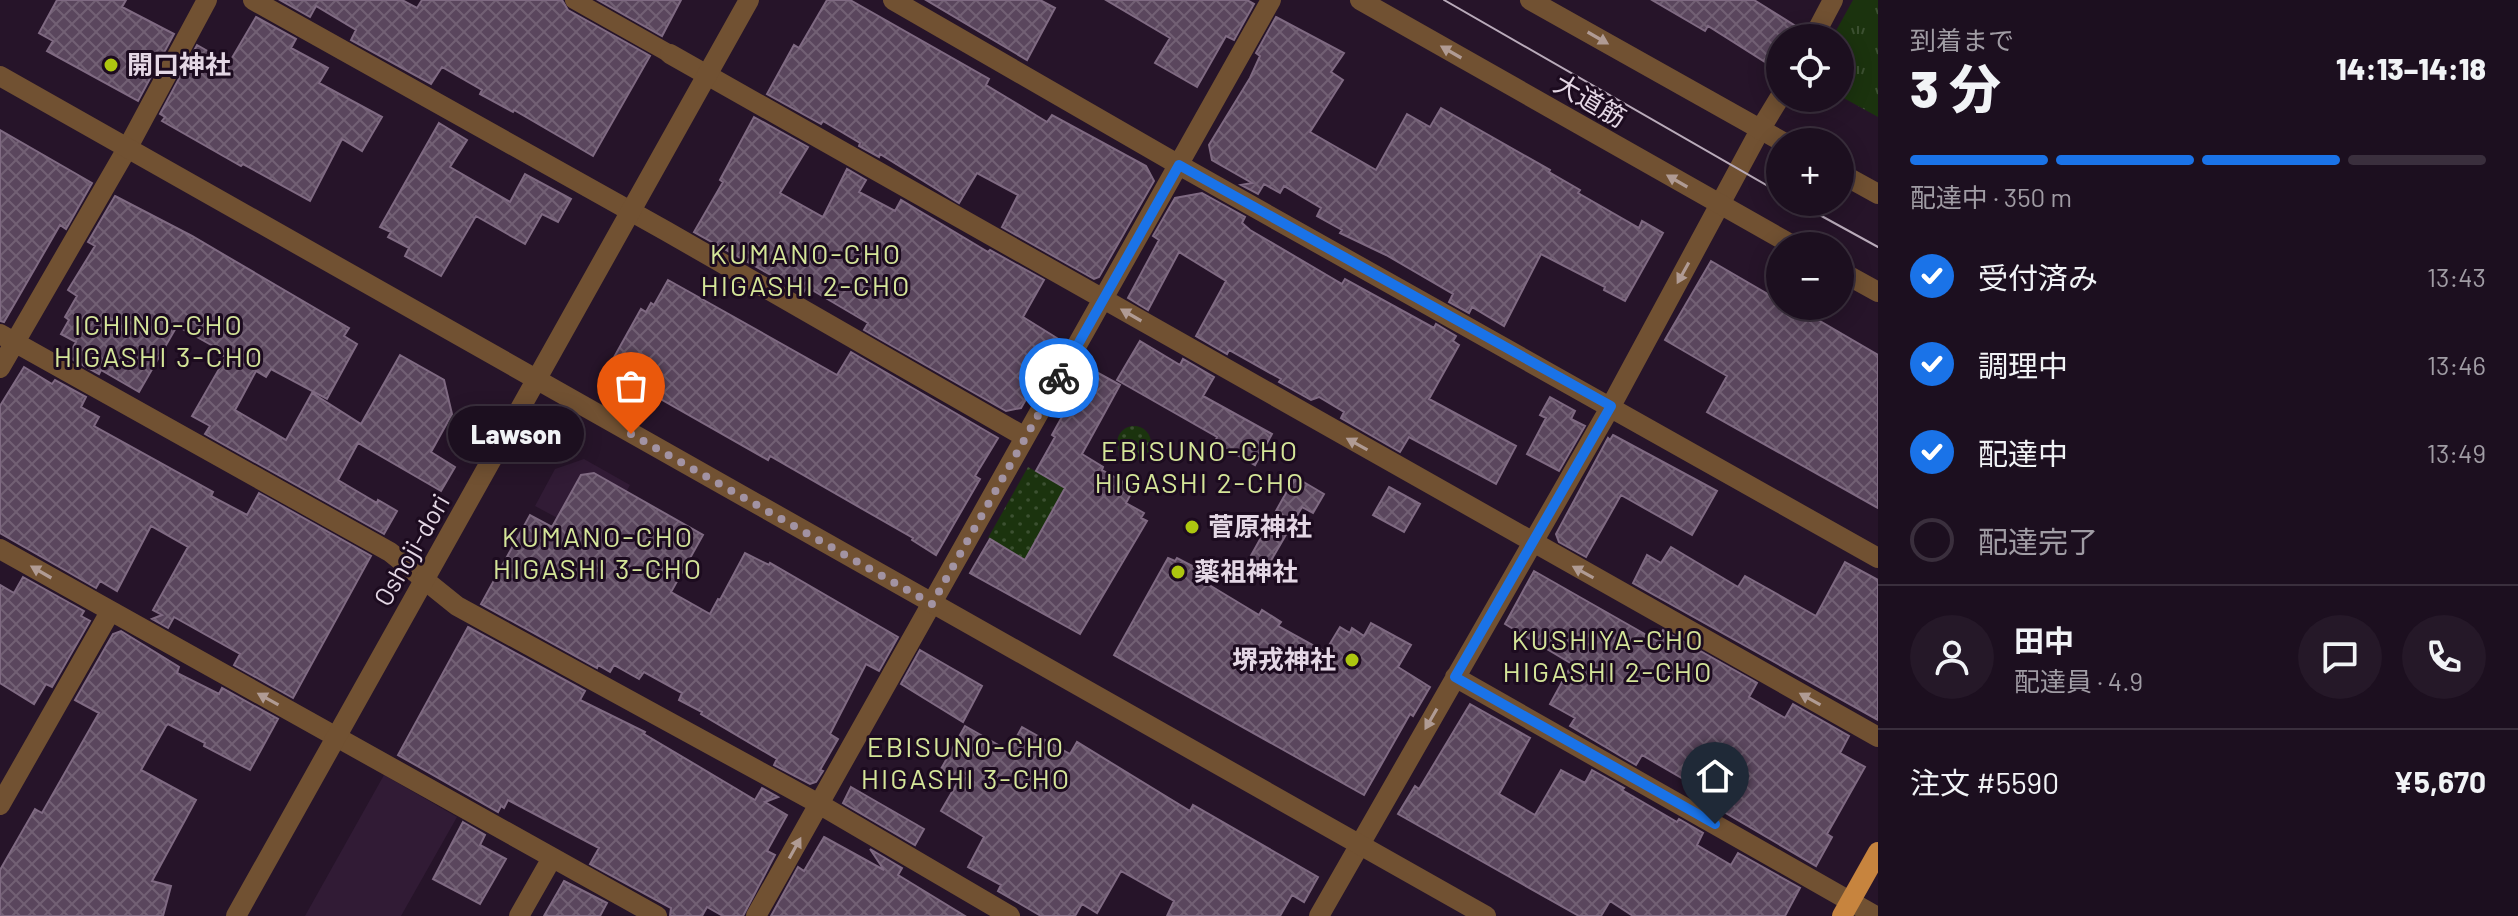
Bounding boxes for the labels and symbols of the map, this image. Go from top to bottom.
one-way arrow [1586,32,1609,45]
one-way arrow [1440,45,1462,59]
place label: 開口神社 [127,48,231,79]
marker: 開口神社 [102,56,120,74]
street label: 大道筋 [1549,67,1632,133]
one-way arrow [1666,174,1689,187]
district label: KUMANO-CHO HIGASHI 2-CHO [701,236,911,302]
one-way arrow [1676,262,1689,285]
district label: ICHINO-CHO HIGASHI 3-CHO [54,307,264,373]
one-way arrow [1120,308,1142,322]
courier [1019,338,1099,418]
pin [597,352,665,434]
callout: Lawson [447,406,583,462]
district label: EBISUNO-CHO HIGASHI 2-CHO [1095,433,1305,499]
one-way arrow [1346,437,1368,451]
street label: Oshoji-dori [366,488,455,611]
place label: 菅原神社 [1208,510,1312,541]
marker: 菅原神社 [1183,518,1201,536]
district label: KUMANO-CHO HIGASHI 3-CHO [493,519,703,585]
place label: 薬祖神社 [1194,555,1298,586]
marker: 薬祖神社 [1169,563,1187,581]
one-way arrow [30,565,52,579]
one-way arrow [1572,565,1595,579]
district label: KUSHIYA-CHO HIGASHI 2-CHO [1503,622,1713,688]
place label: 堺戎神社 [1232,643,1336,674]
marker: 堺戎神社 [1343,651,1361,669]
one-way arrow [257,692,279,706]
one-way arrow [1799,692,1821,706]
one-way arrow [1424,708,1438,730]
district label: EBISUNO-CHO HIGASHI 3-CHO [861,729,1071,795]
pin [1681,742,1749,824]
one-way arrow [787,837,801,859]

